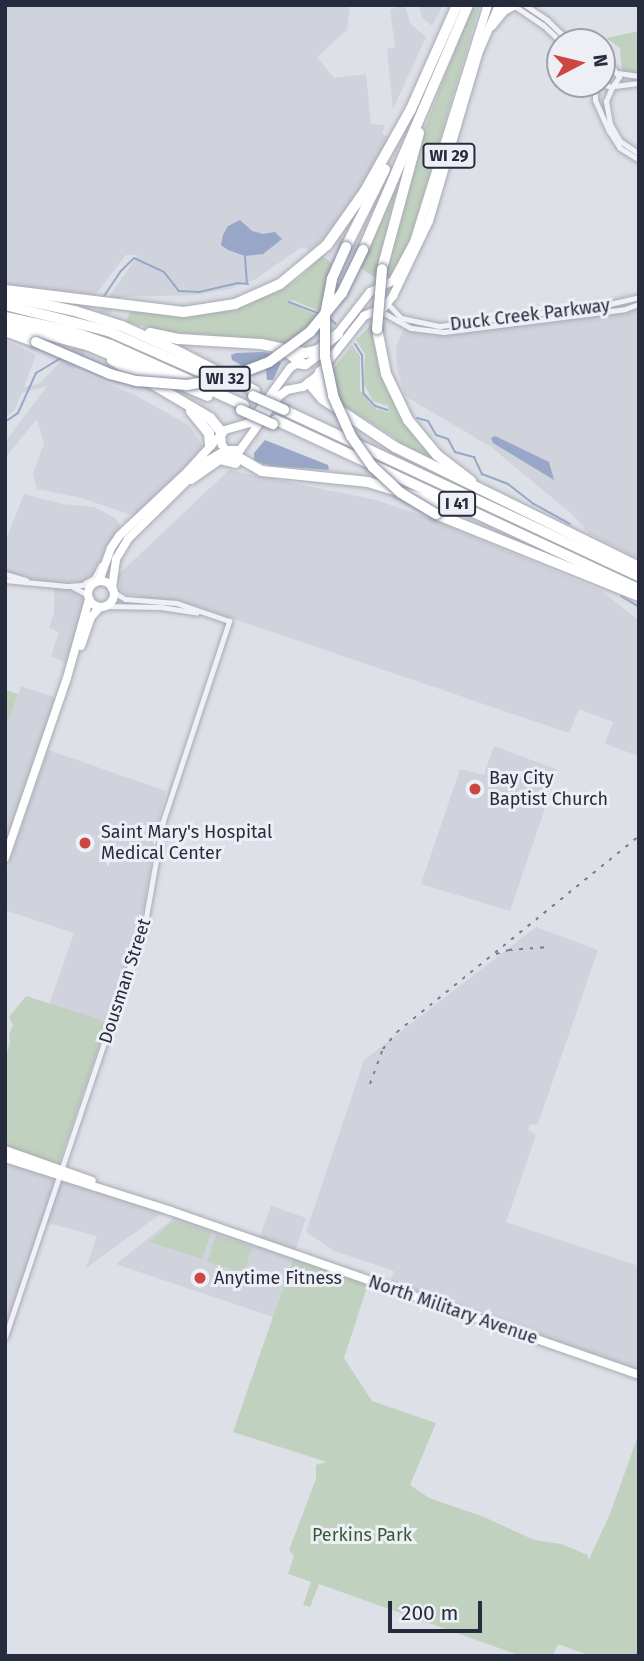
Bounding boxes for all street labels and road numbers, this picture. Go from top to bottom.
road number: WI 29 [421,144,477,168]
street label: Duck Creek Parkway [449,294,611,336]
road number: WI 32 [199,366,251,392]
road number: I 41 [438,491,476,516]
street label: Dousman Street [95,916,155,1046]
street label: North Military Avenue [366,1271,540,1349]

